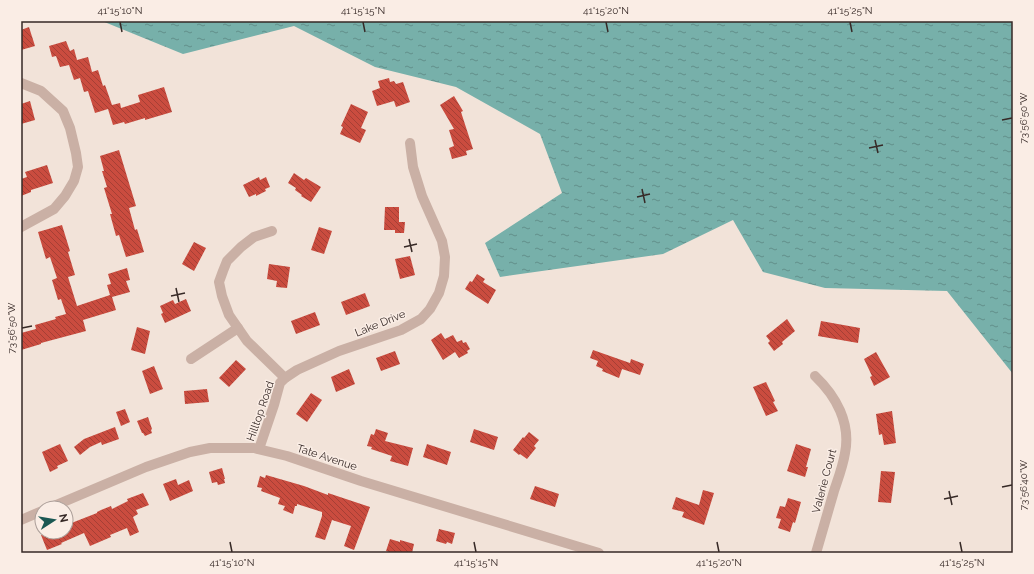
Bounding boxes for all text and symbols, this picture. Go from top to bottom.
text: 41°15'10"N [98,5,142,16]
text: 41°15'15"N [341,5,385,16]
text: 41°15'20"N [583,5,629,16]
text: 41°15'25"N [827,5,873,16]
text: 73°56'50"W [1018,92,1029,144]
text: 73°56'50"W [6,302,17,354]
street label: Lake Drive [353,307,408,340]
street label: Hilltop Road [244,379,277,443]
street label: Tate Avenue [295,442,359,474]
street label: Valerie Court [810,447,839,515]
text: 73°56'40"W [1018,459,1029,510]
north arrow [34,500,74,540]
text: N [56,513,71,523]
text: 41°15'10"N [210,557,254,568]
text: 41°15'15"N [454,557,498,568]
text: 41°15'20"N [696,557,742,568]
text: 41°15'25"N [939,557,985,568]

